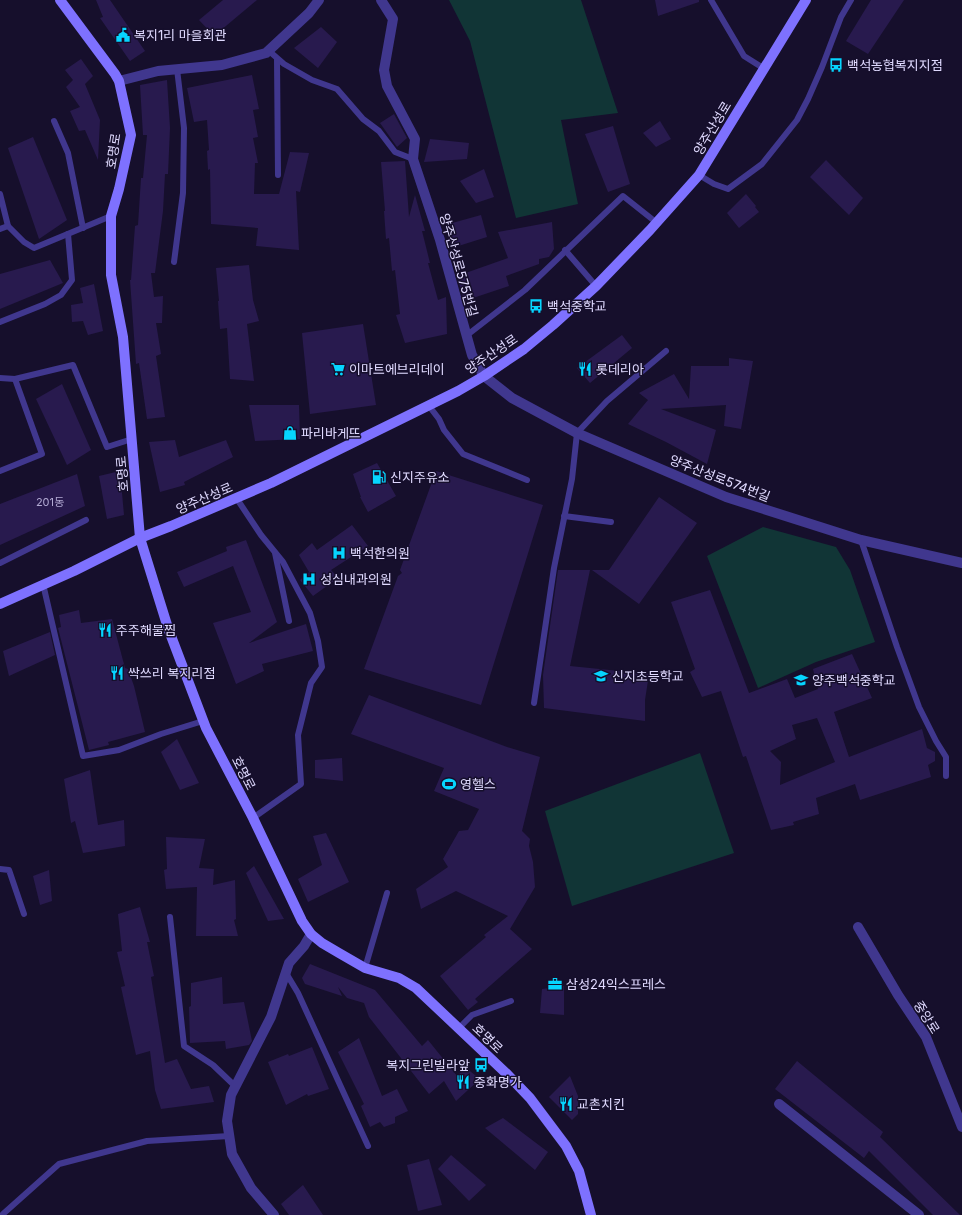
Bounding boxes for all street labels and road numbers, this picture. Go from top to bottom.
street label: 양주산성로 [690,98,734,158]
street label: 호명로 [102,132,124,170]
street label: 양주산성로575번길 [437,211,481,319]
street label: 양주산성로 [462,331,520,377]
street label: 양주산성로574번길 [667,451,773,505]
street label: 호명로 [112,455,132,493]
street label: 양주산성로 [173,479,235,517]
street label: 호명로 [229,753,259,793]
street label: 중앙로 [911,998,943,1036]
street label: 호명로 [470,1020,506,1056]

